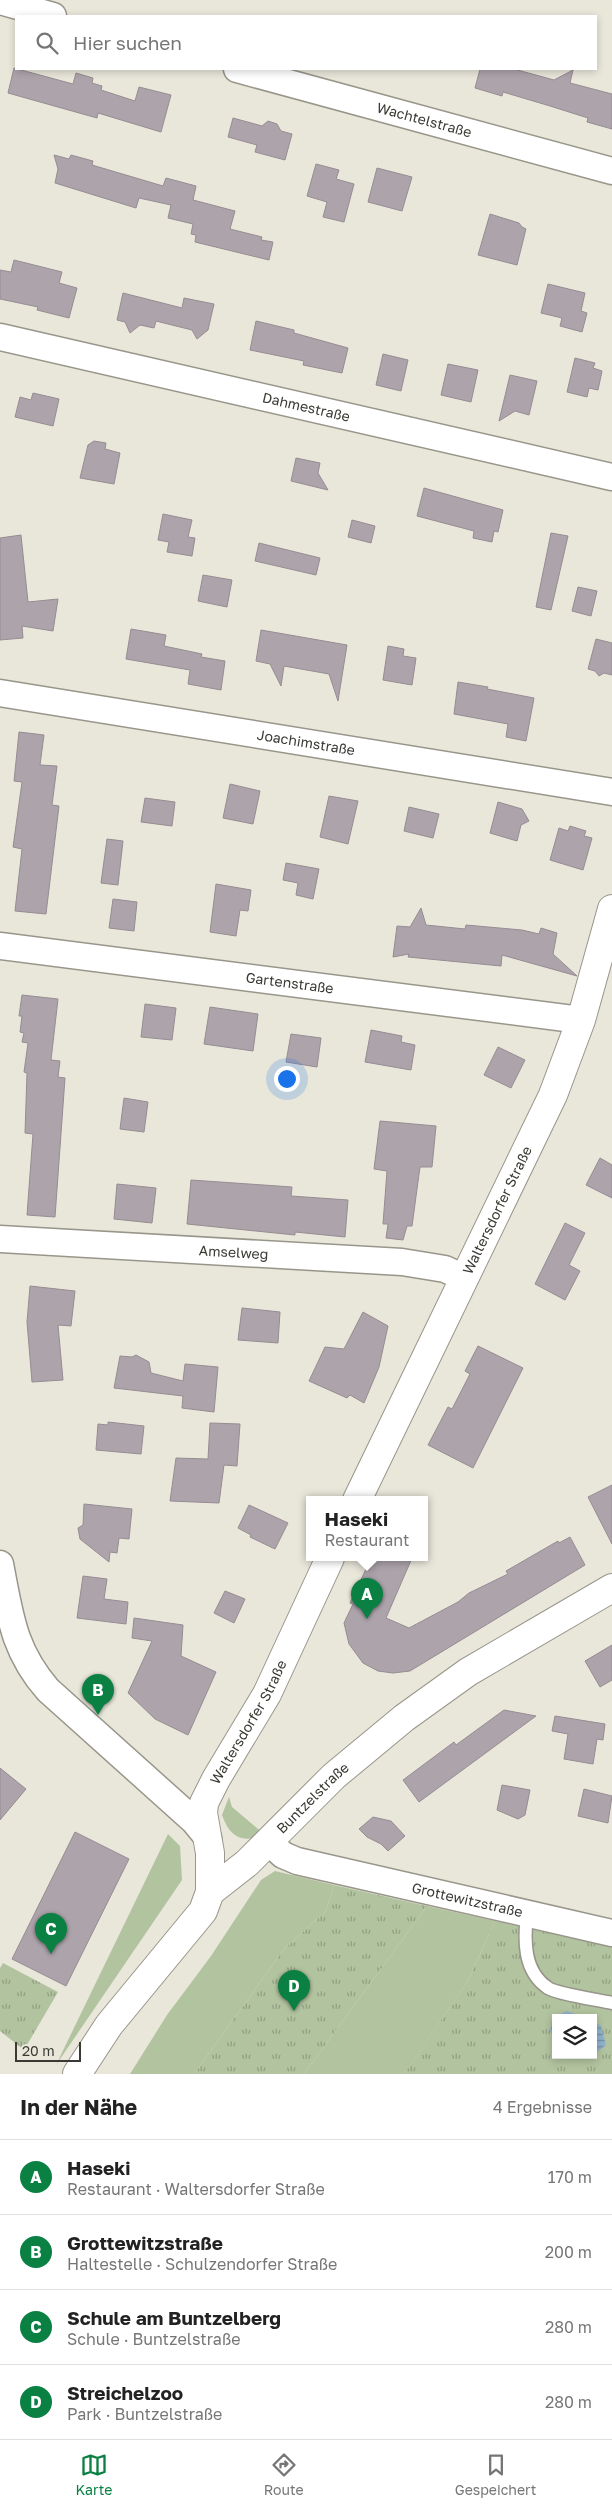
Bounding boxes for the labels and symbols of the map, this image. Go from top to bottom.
street label: Wachtelstraße [375,98,474,140]
street label: Dahmestraße [261,388,352,425]
street label: Joachimstraße [256,726,356,758]
street label: Gartenstraße [245,968,335,996]
your location [274,1066,300,1092]
street label: Waltersdorfer Straße [459,1143,535,1277]
street label: Amselweg [198,1241,269,1262]
pin: A [351,1578,383,1619]
street label: Waltersdorfer Straße [206,1657,290,1787]
pin: B [82,1674,114,1715]
street label: Buntzelstraße [273,1758,352,1837]
street label: Grottewitzstraße [410,1879,525,1920]
pin: C [35,1913,67,1954]
pin: D [278,1970,310,2011]
scale bar [15,2039,81,2062]

